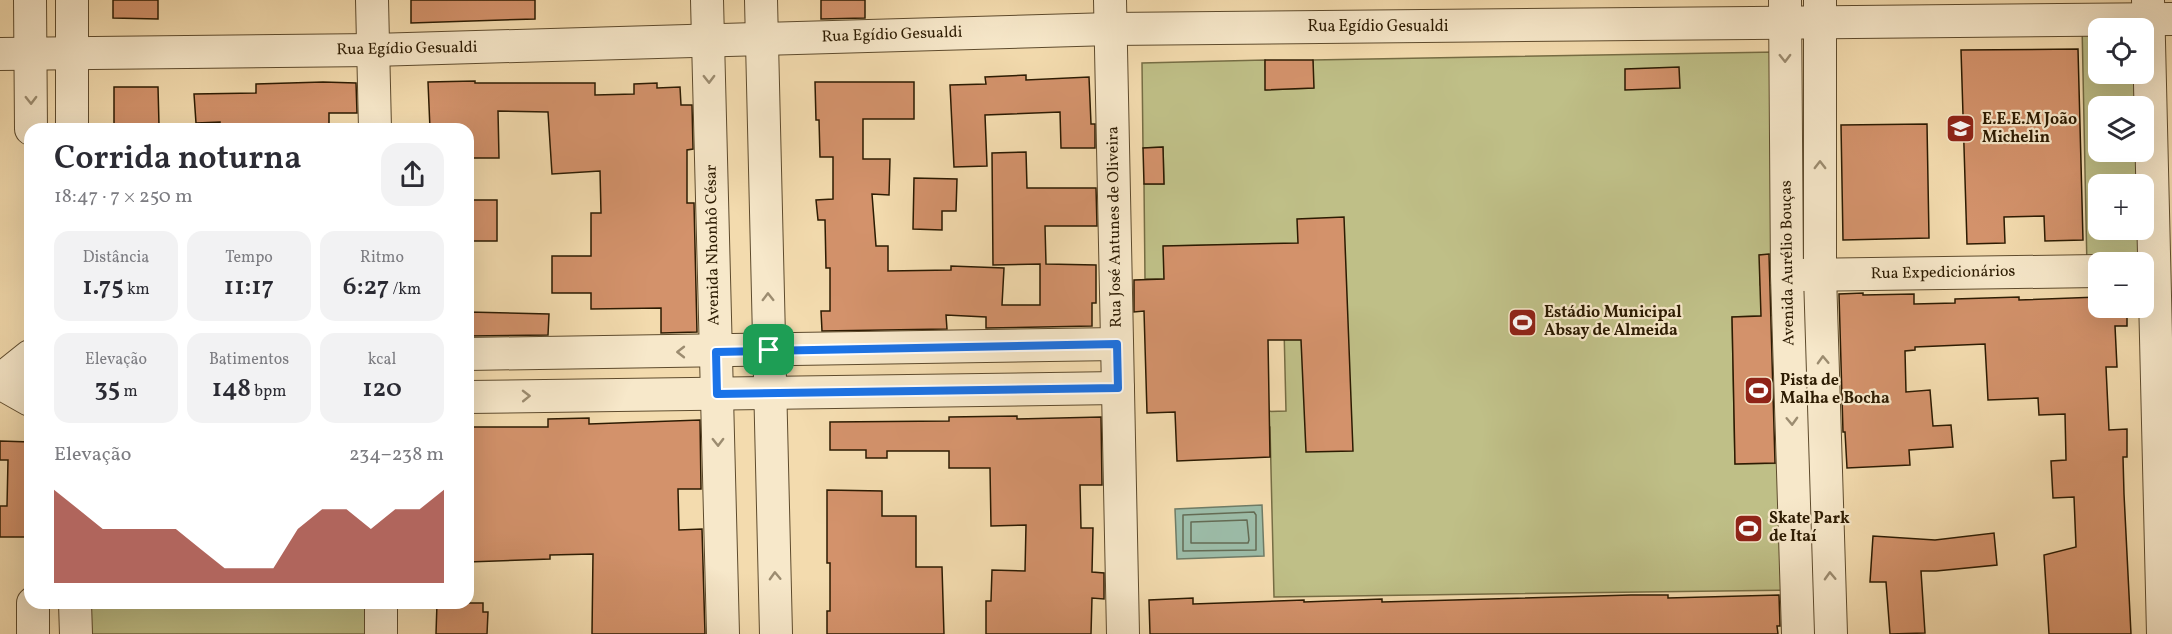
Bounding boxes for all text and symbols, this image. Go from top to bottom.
street label: Rua Egídio Gesualdi [1307,16,1449,38]
map controls [2088,18,2154,318]
button: locate [2088,18,2154,84]
street label: Rua Egídio Gesualdi [821,22,963,48]
street label: Rua Egídio Gesualdi [336,37,478,61]
one-way arrow [1779,54,1791,63]
one-way arrow [703,75,715,84]
one-way arrow [25,96,37,105]
button: layers [2088,96,2154,162]
place label: E.E.E.M João Michelin [1982,109,2077,149]
school or university icon: E.E.E.M João Michelin [1945,113,1977,145]
street label: Rua José Antunes de Oliveira [1102,126,1128,328]
text: Corrida noturna [54,137,302,183]
button: share [381,143,444,206]
one-way arrow [1814,160,1826,169]
street label: Avenida Nhonhô César [701,164,725,326]
button: + [2088,174,2154,240]
street label: Avenida Aurélio Bouças [1776,180,1800,346]
text: 18:47 · 7 × 250 m [54,183,193,211]
text: Distância [83,247,149,269]
text: Tempo [225,247,273,269]
text: Ritmo [360,247,404,269]
button: − [2088,252,2154,318]
street label: Rua Expedicionários [1871,261,2016,285]
text: 1.75 [82,269,124,305]
text: 11:17 [224,269,274,305]
text: 6:27 [343,269,389,305]
text: km [124,279,150,301]
text: /km [389,279,421,301]
one-way arrow [762,292,774,301]
place label: Estádio Municipal Absay de Almeida [1544,302,1682,342]
sports icon: Estádio Municipal Absay de Almeida [1507,306,1539,338]
pin [743,324,794,375]
icon: arrive [752,333,785,366]
one-way arrow [676,346,685,358]
text: Elevação [85,349,147,371]
text: Batimentos [209,349,289,371]
text: kcal [368,349,396,371]
one-way arrow [1817,355,1829,364]
place label: Pista de Malha e Bocha [1780,370,1890,410]
text: 35 [94,371,120,407]
text: 148 [212,371,251,407]
text: 120 [362,371,402,407]
sports icon: Pista de Malha e Bocha [1743,374,1775,406]
text: m [120,381,138,403]
text: bpm [251,381,286,403]
one-way arrow [522,390,531,402]
one-way arrow [1785,417,1798,426]
one-way arrow [712,438,724,447]
text: Elevação [54,441,131,469]
text: 234–238 m [349,441,444,469]
place label: Skate Park de Itaí [1769,508,1850,548]
sports icon: Skate Park de Itaí [1732,512,1764,544]
one-way arrow [769,571,781,580]
one-way arrow [1823,571,1836,580]

